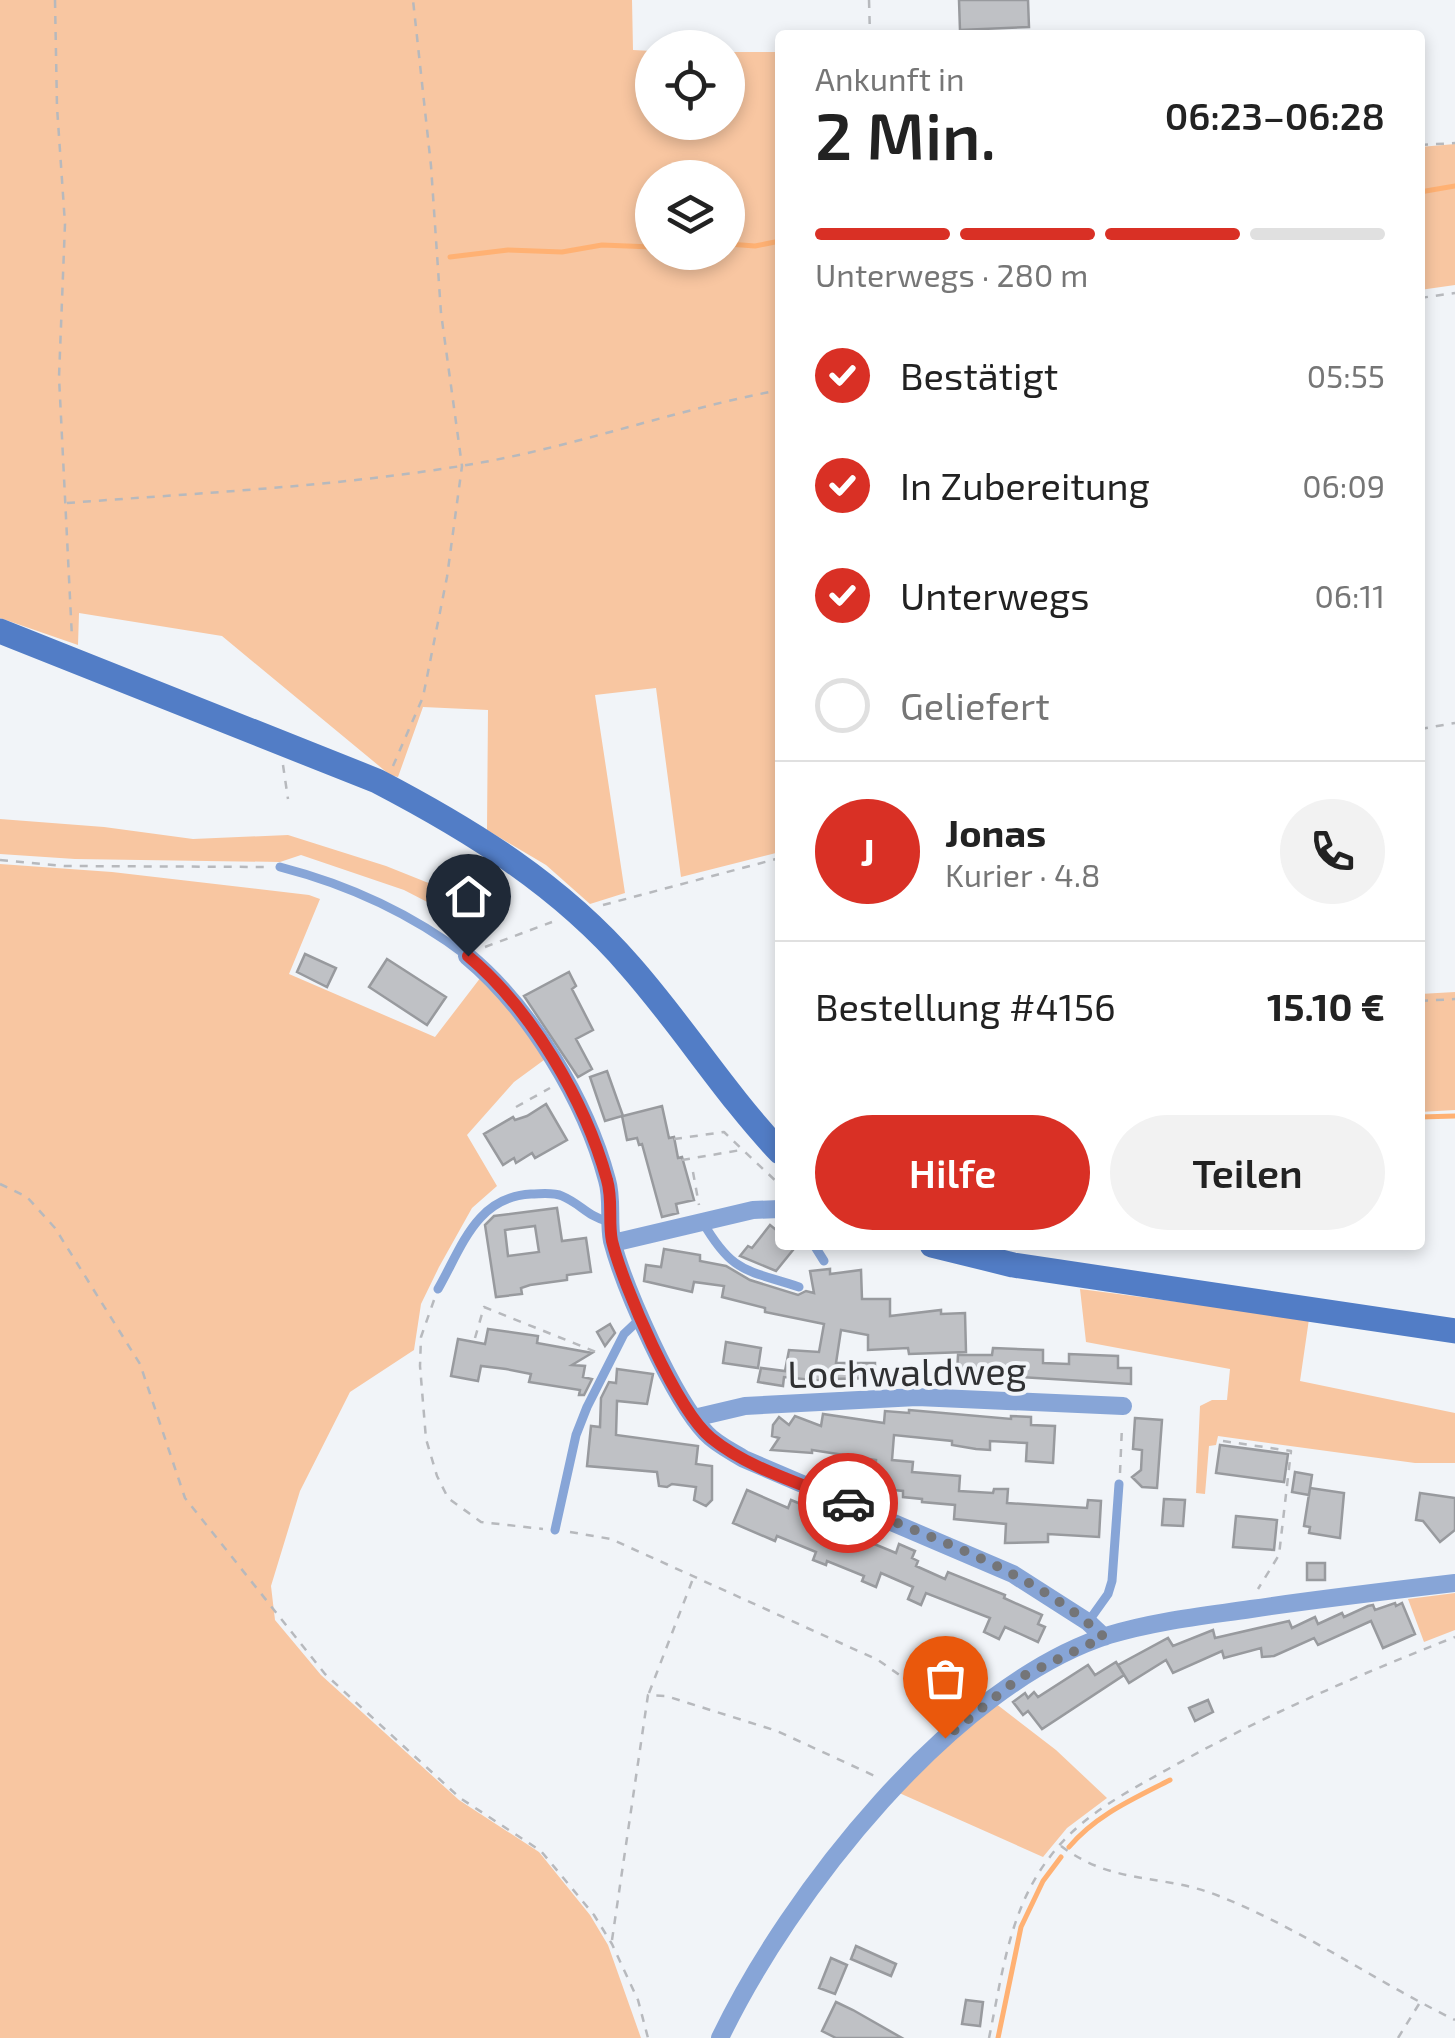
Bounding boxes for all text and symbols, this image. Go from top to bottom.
map controls [635,30,745,270]
button: locate [635,30,745,140]
text: Ankunft in [815,59,965,97]
text: 06:23–06:28 [1165,92,1385,138]
text: 2 Min. [815,95,996,173]
button: layers [635,160,745,270]
text: Unterwegs · 280 m [815,255,1088,293]
icon: check [815,348,870,403]
text: Bestätigt [900,352,1058,398]
text: 05:55 [1307,356,1385,394]
icon: check [815,458,870,513]
text: In Zubereitung [900,462,1150,508]
text: 06:09 [1302,466,1385,504]
icon: check [815,568,870,623]
text: Unterwegs [900,572,1090,618]
text: 06:11 [1314,576,1385,614]
text: Geliefert [900,682,1050,728]
button: phone [1280,799,1385,904]
text: Jonas [945,809,1046,855]
text: J [860,828,875,874]
pin [426,854,511,957]
text: Kurier · 4.8 [945,855,1100,893]
icon: home [441,869,496,924]
text: Bestellung #4156 [815,983,1116,1029]
text: 15.10 € [1267,983,1385,1029]
button: Hilfe [815,1115,1090,1230]
button: Teilen [1110,1115,1385,1230]
street label: Lochwaldweg [787,1346,1027,1396]
courier [798,1453,898,1553]
icon: car [821,1476,876,1531]
pin [903,1636,988,1739]
icon: bag [918,1651,973,1706]

